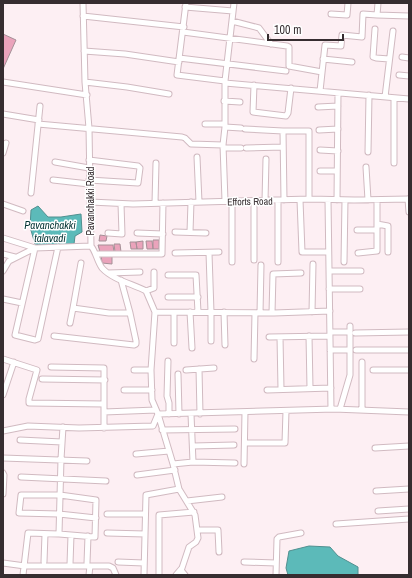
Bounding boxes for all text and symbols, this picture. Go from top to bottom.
scale bar [268,16,343,42]
text: 100 m [274,22,301,38]
street label: Pavanchakki Road [84,167,97,235]
street label: Efforts Road [227,195,273,208]
water label: Pavanchakki talavadi [24,218,76,245]

